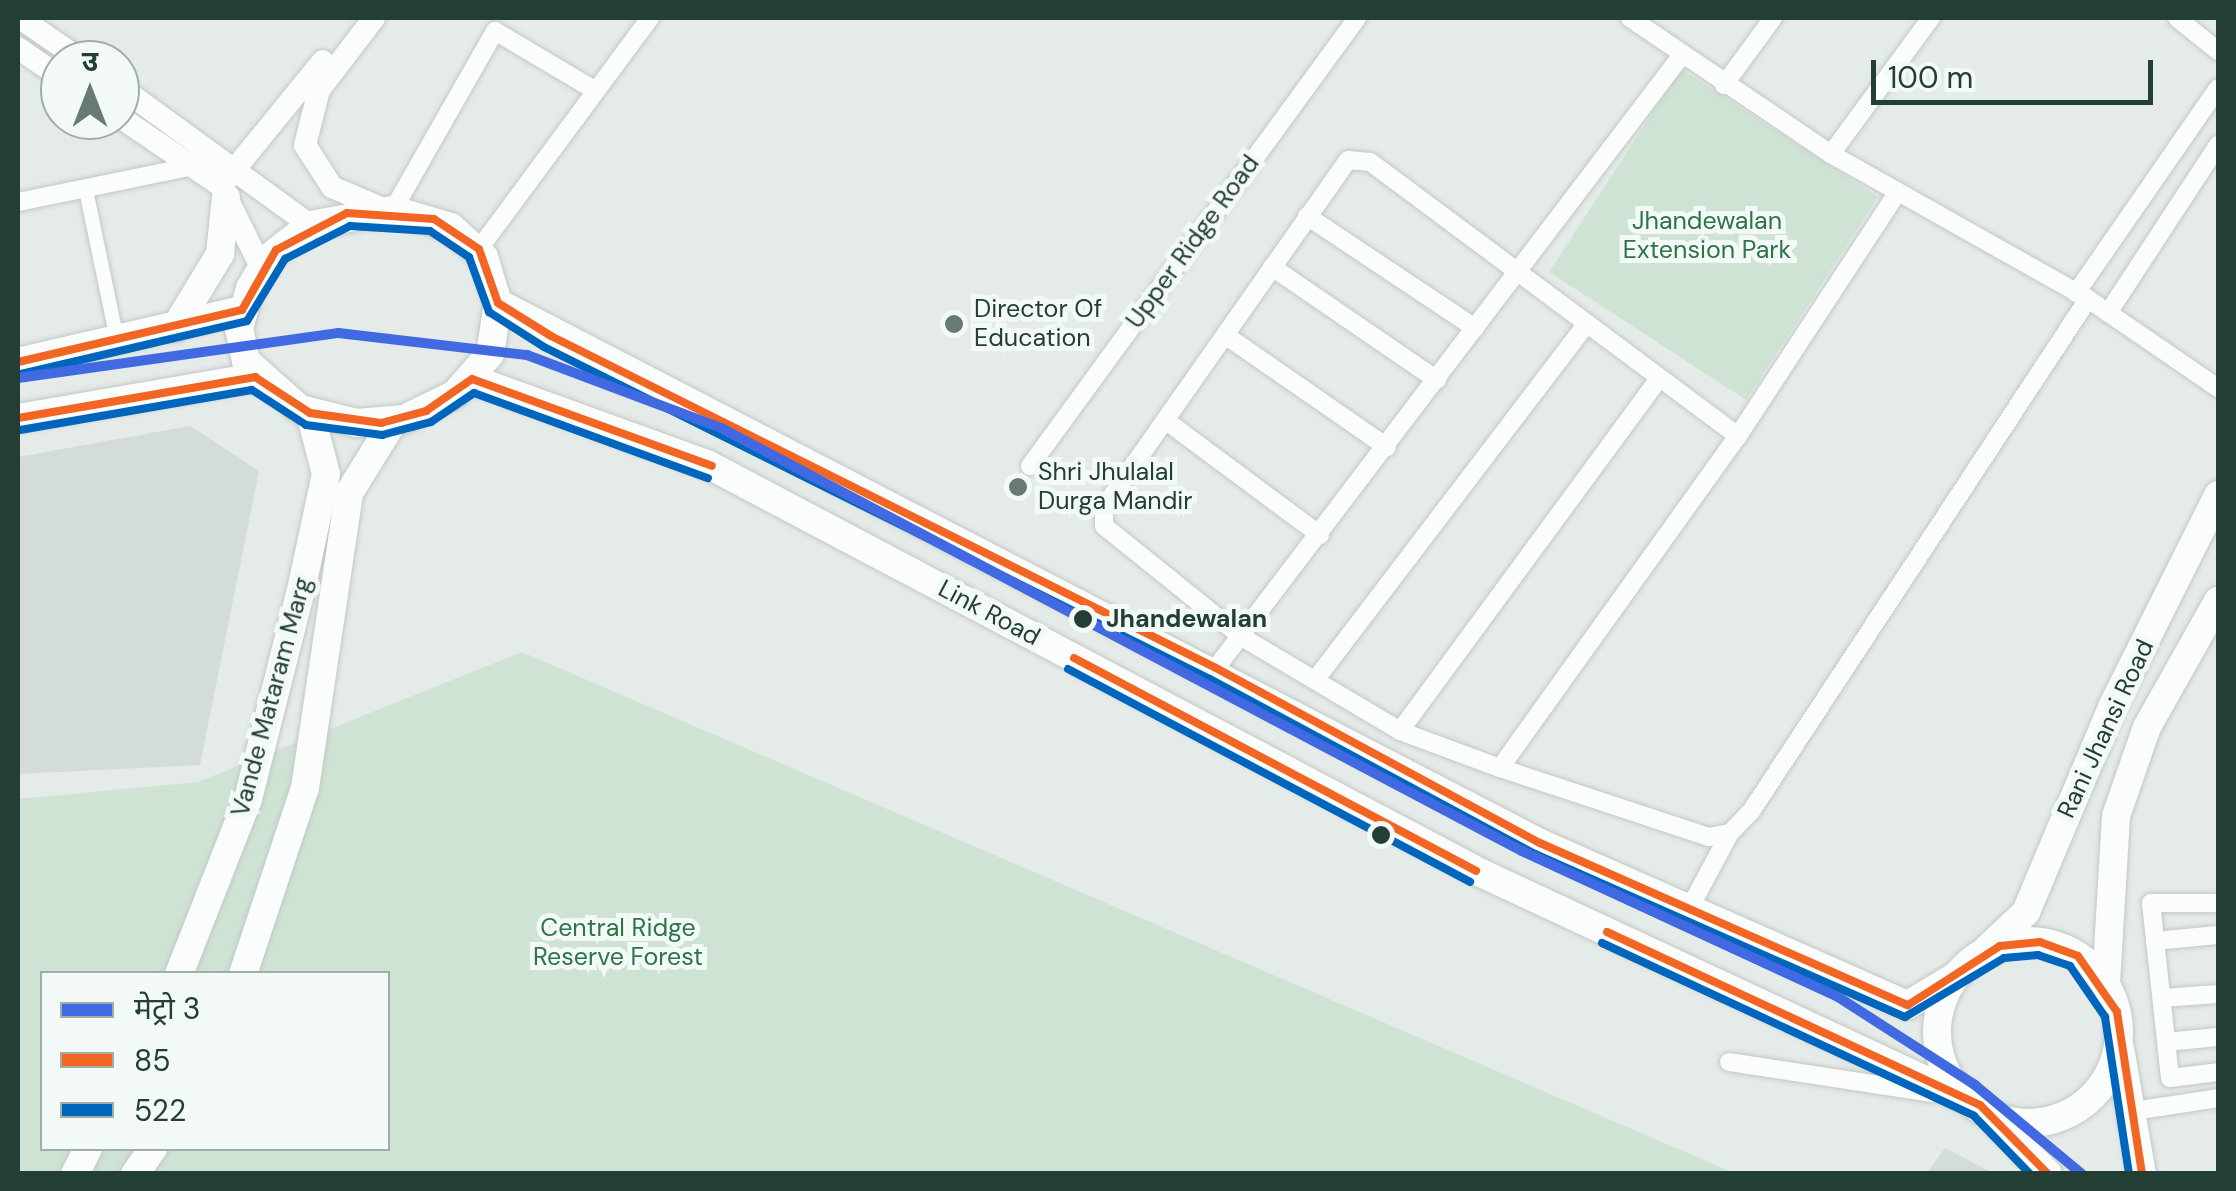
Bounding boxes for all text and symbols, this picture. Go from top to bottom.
north arrow [40,40,140,140]
scale bar [1876,40,2158,102]
text: उ [82,43,98,80]
text: 100 m [1888,58,1973,97]
street label: Upper Ridge Road [1120,150,1266,334]
park label: Jhandewalan Extension Park [1623,207,1791,266]
place label: Director Of Education [974,295,1102,354]
marker: Director Of Education [943,313,965,335]
place label: Shri Jhulalal Durga Mandir [1038,458,1193,517]
marker: Shri Jhulalal Durga Mandir [1007,476,1029,498]
street label: Vande Mataram Marg [226,574,318,820]
street label: Link Road [933,574,1045,652]
place label: Jhandewalan [1106,604,1267,634]
marker: Jhandewalan [1070,606,1096,632]
street label: Rani Jhansi Road [2052,635,2160,823]
unlabelled marker [1371,825,1391,845]
park label: Central Ridge Reserve Forest [533,914,703,973]
legend [40,971,390,1151]
text: मेट्रो 3 [134,989,201,1028]
text: 85 [134,1041,171,1080]
text: 522 [134,1091,186,1130]

